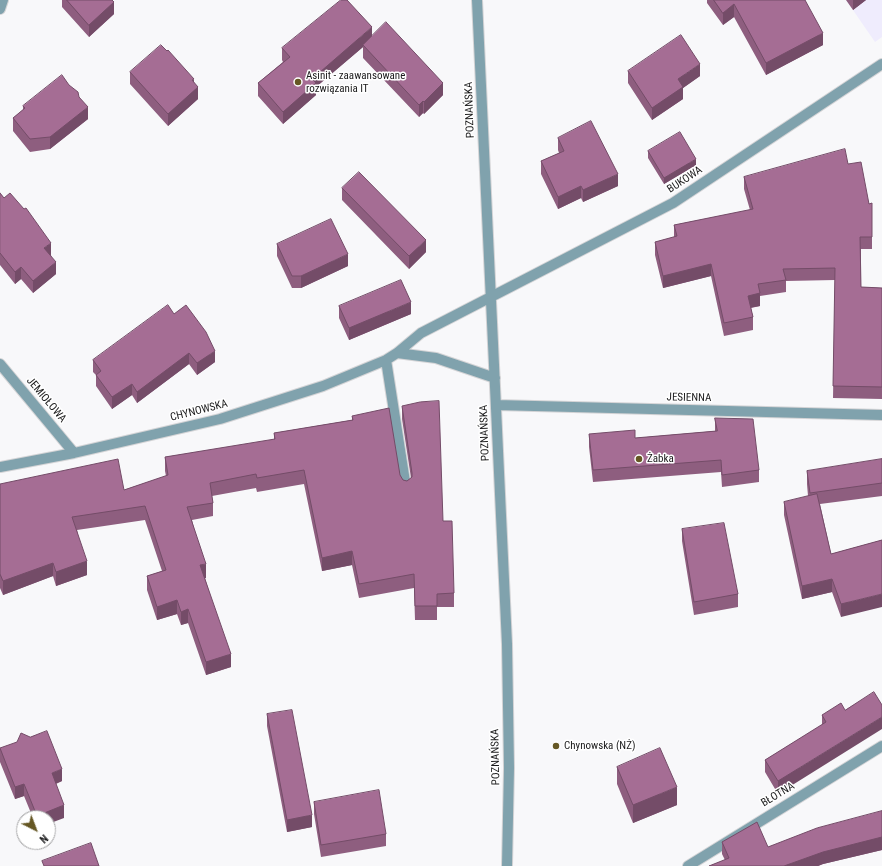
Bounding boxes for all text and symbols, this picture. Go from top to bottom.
place label: Asinit - zaawansowane rozwiązania IT [306,69,405,95]
marker: Asinit - zaawansowane rozwiązania IT [293,77,303,87]
street label: POZNAŃSKA [462,82,478,138]
street label: BUKOWA [665,164,705,196]
street label: JEMIOŁOWA [23,375,69,425]
street label: JESIENNA [666,391,712,405]
street label: CHYNOWSKA [169,398,229,424]
street label: POZNAŃSKA [477,405,493,461]
place label: Żabka [647,452,674,466]
marker: Żabka [634,454,644,464]
street label: POZNAŃSKA [489,729,503,785]
place label: Chynowska (NŻ) [564,739,635,753]
marker: Chynowska (NŻ) [551,741,561,751]
street label: BŁOTNA [759,780,797,810]
north arrow [16,810,56,850]
text: N [37,831,51,846]

